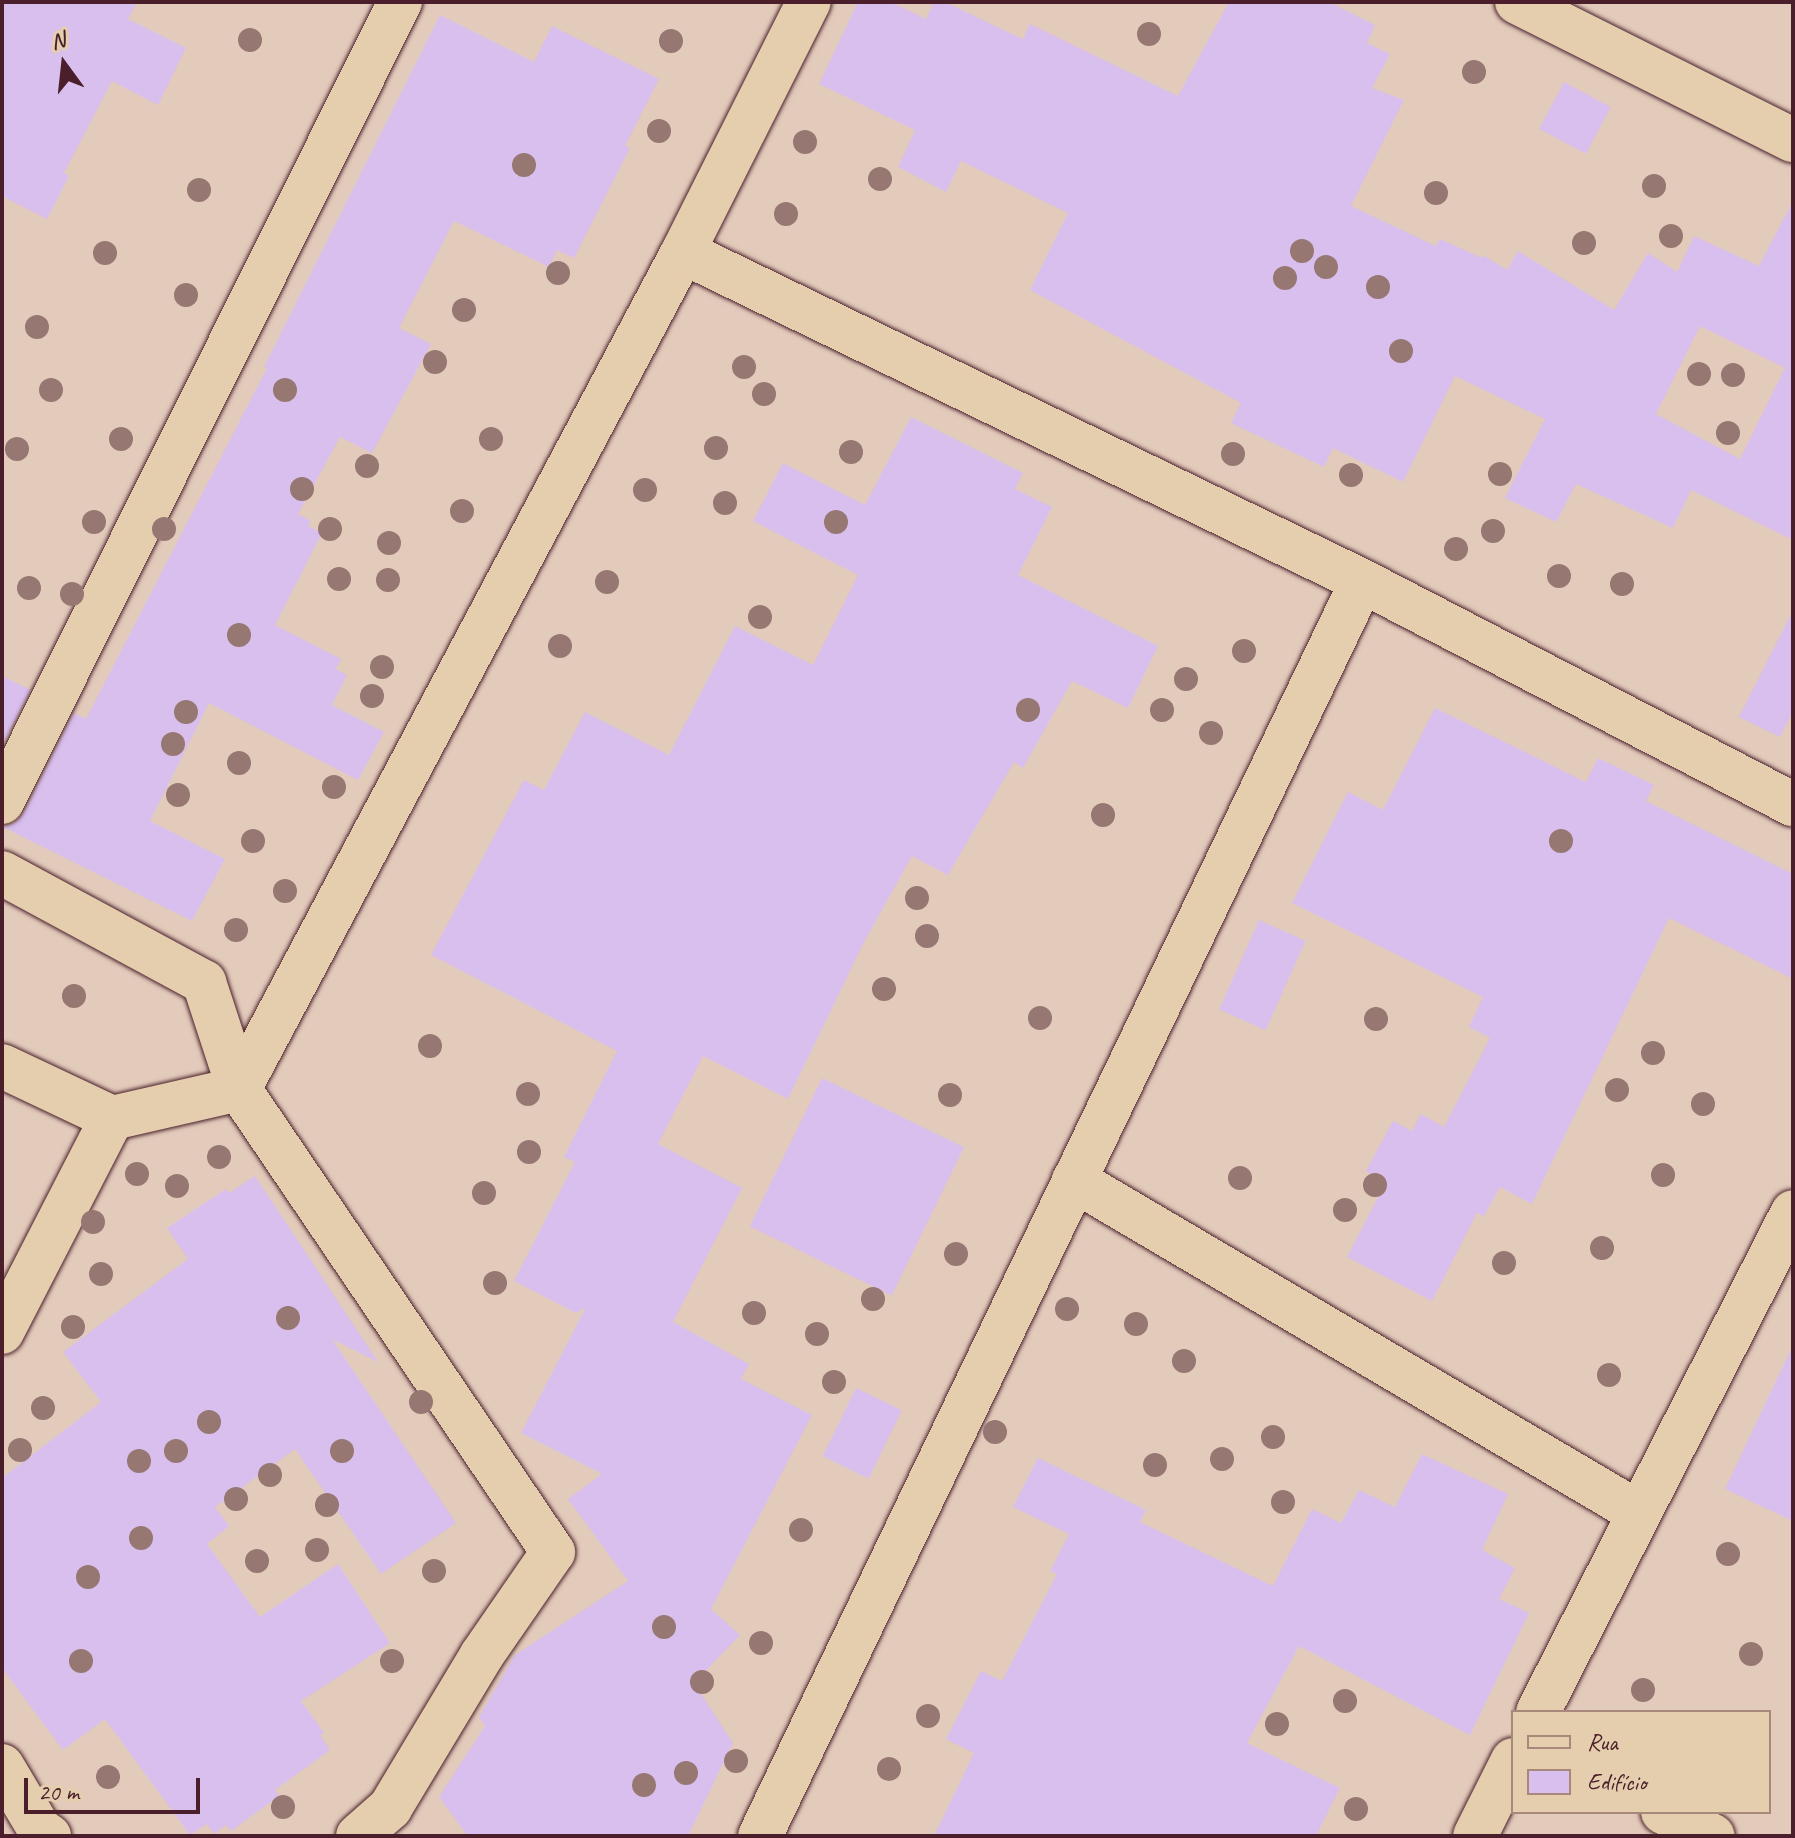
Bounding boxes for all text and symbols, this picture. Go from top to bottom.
north arrow [24,24,104,104]
text: N [48,26,68,56]
legend [1511,1710,1771,1814]
text: Rua [1587,1727,1618,1757]
scale bar [28,1762,204,1812]
text: Edifício [1587,1767,1647,1797]
text: 20 m [38,1777,79,1807]

